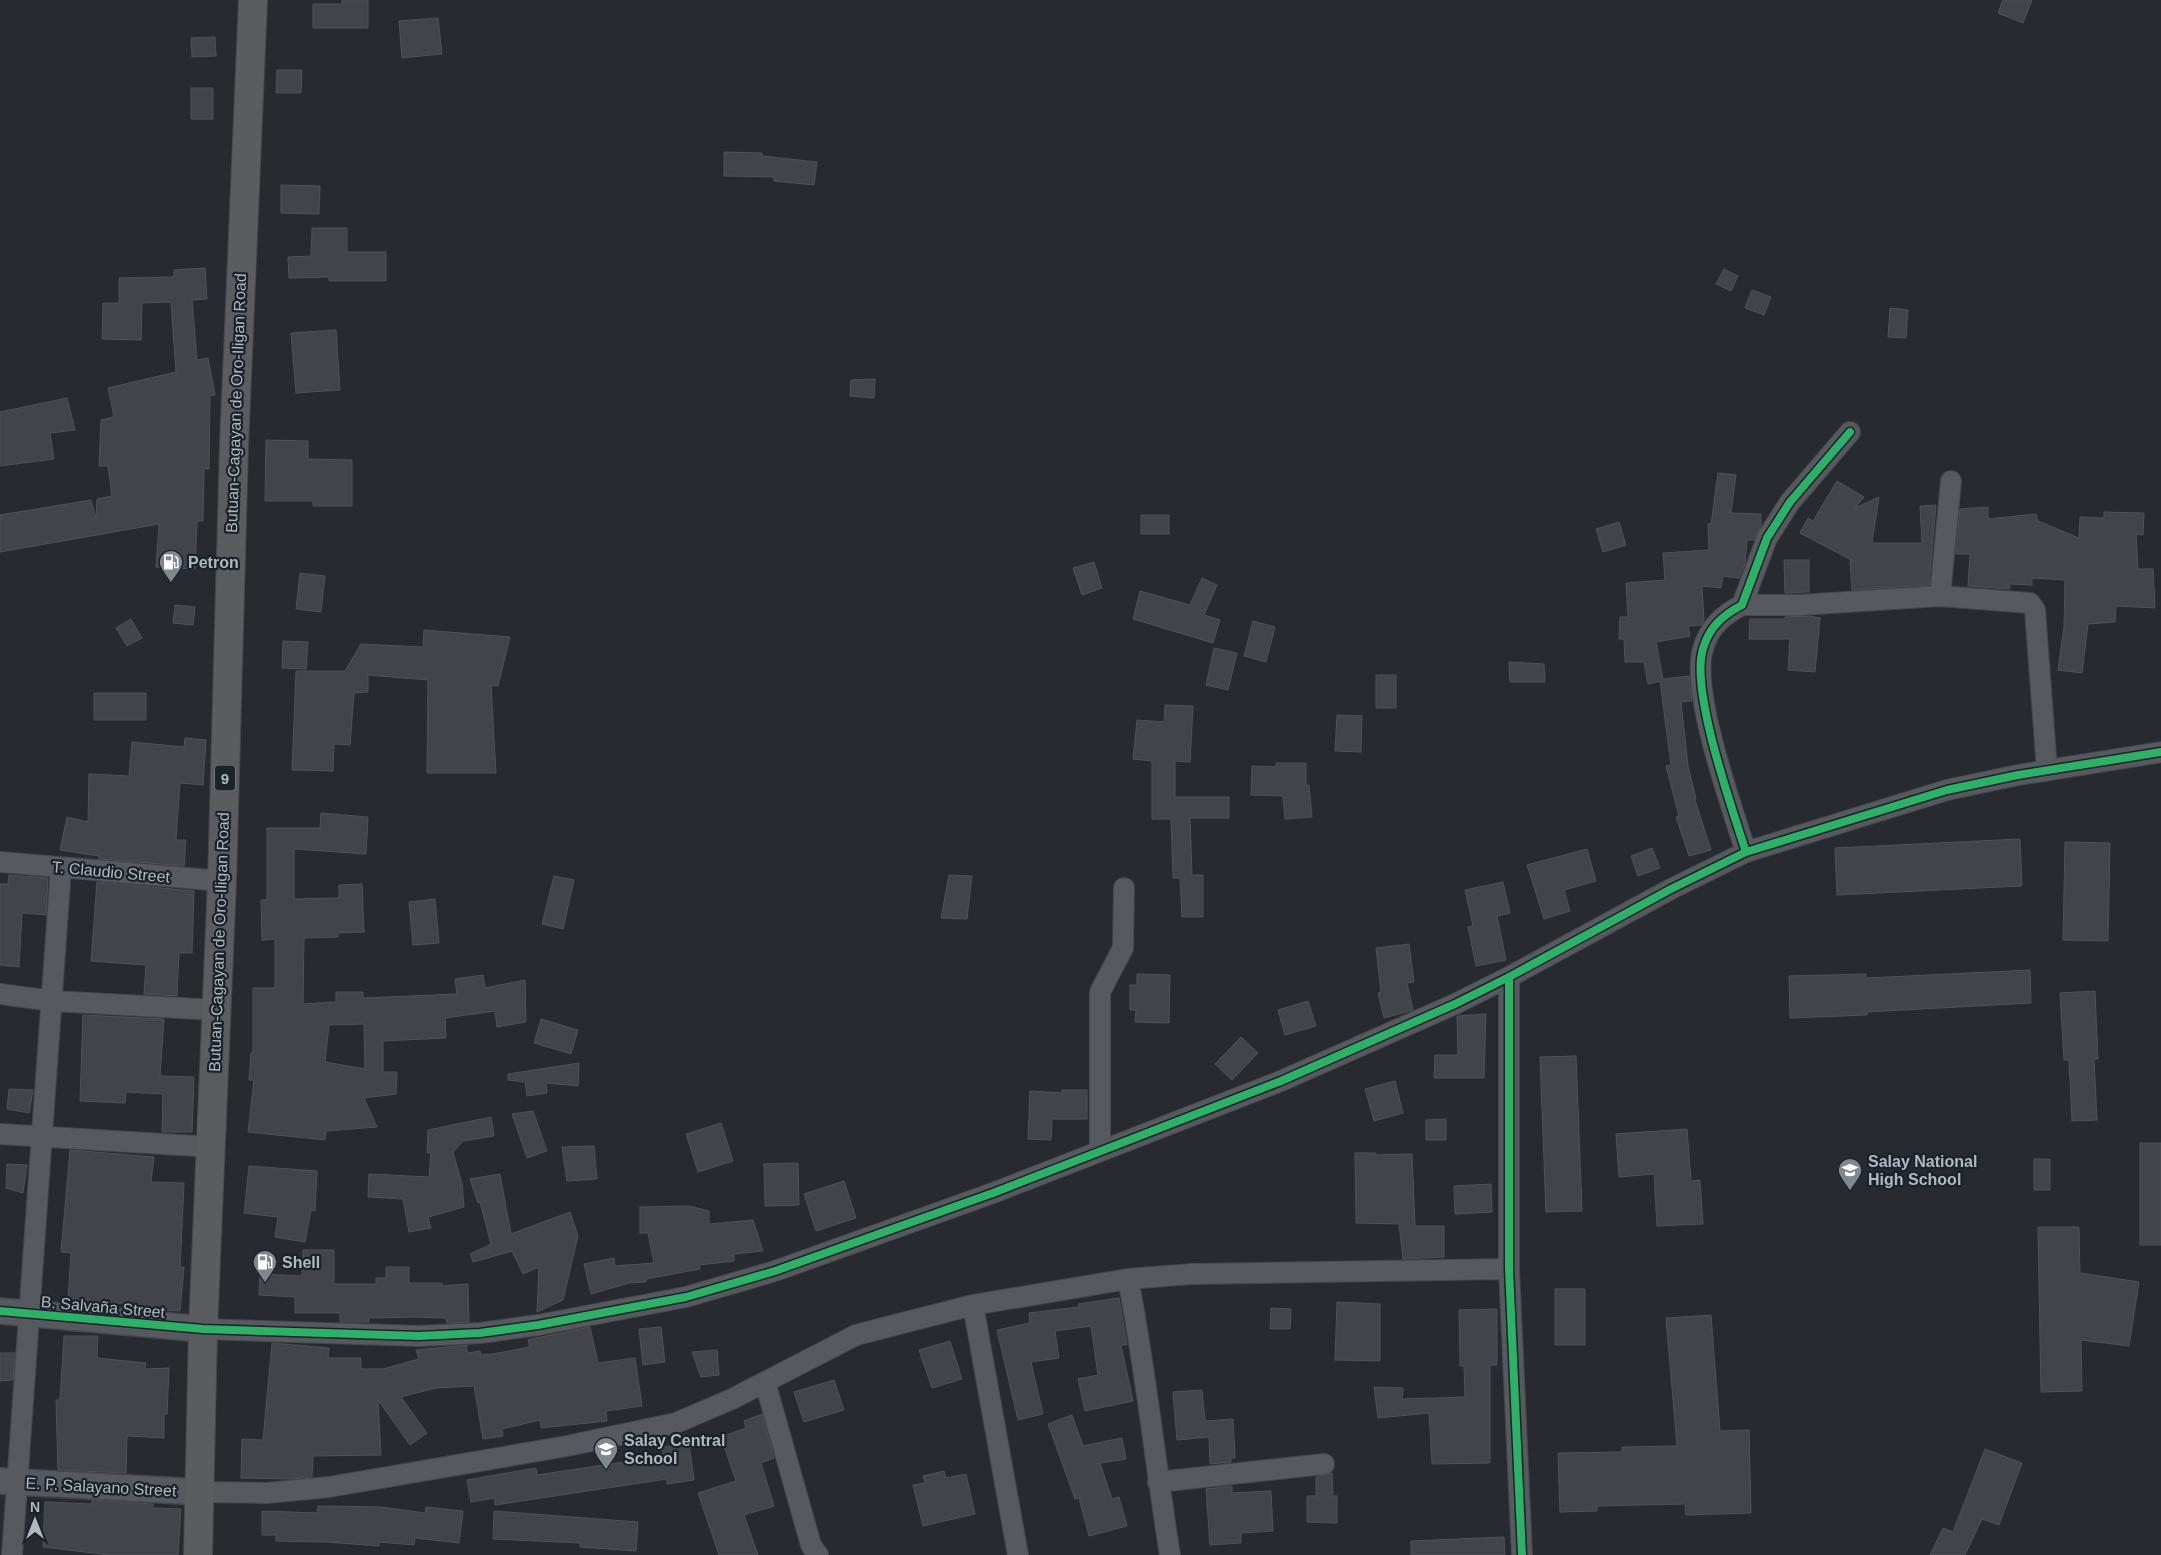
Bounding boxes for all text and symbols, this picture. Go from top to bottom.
street label: Butuan-Cagayan de Oro-Iligan Road [223,273,249,533]
fuel station icon: Petron [158,549,184,583]
place label: Petron [188,554,239,571]
road number: 9 [215,766,235,790]
street label: Butuan-Cagayan de Oro-Iligan Road [206,812,232,1072]
street label: T. Claudio Street [51,858,171,886]
place label: Salay National High School [1868,1153,1977,1188]
school or university icon: Salay National High School [1837,1157,1863,1191]
fuel station icon: Shell [252,1249,278,1283]
place label: Shell [282,1254,320,1271]
street label: B. Salvaña Street [40,1293,166,1321]
place label: Salay Central School [624,1432,725,1467]
school or university icon: Salay Central School [593,1436,619,1470]
street label: E. P. Salayano Street [25,1475,177,1499]
north arrow [10,1495,60,1545]
text: N [30,1499,40,1515]

